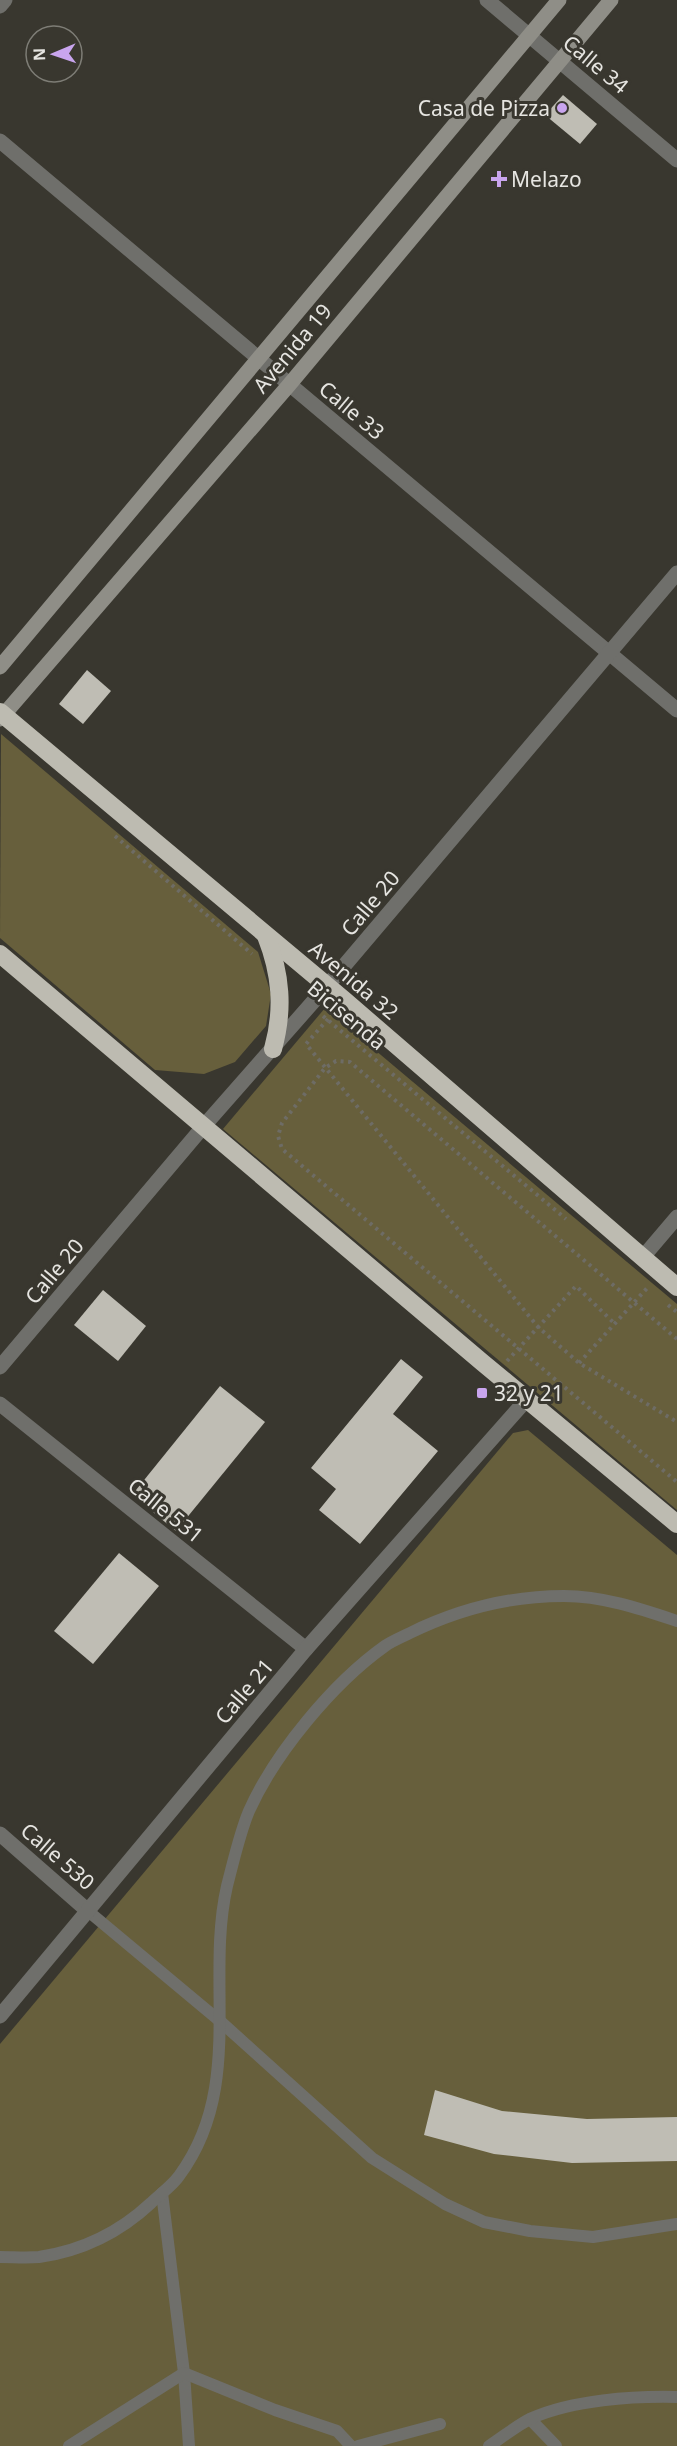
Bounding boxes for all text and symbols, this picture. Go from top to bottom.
north arrow [24,24,84,84]
street label: Calle 34 [557,28,635,100]
text: N [28,48,50,61]
place label: Casa de Pizza [418,94,550,122]
marker: Casa de Pizza [555,101,569,115]
place label: Melazo [511,165,582,193]
marker: Melazo [492,172,506,186]
street label: Avenida 19 [246,297,338,399]
street label: Calle 33 [313,374,391,446]
street label: Calle 20 [334,864,406,942]
street label: Avenida 32 [303,934,405,1026]
street label: Bicisenda [302,974,392,1056]
street label: Calle 20 [18,1232,90,1310]
place label: 32 y 21 [494,1379,564,1407]
marker: 32 y 21 [475,1386,489,1400]
street label: Calle 531 [123,1471,209,1549]
street label: Calle 21 [208,1652,280,1730]
street label: Calle 530 [15,1816,101,1896]

